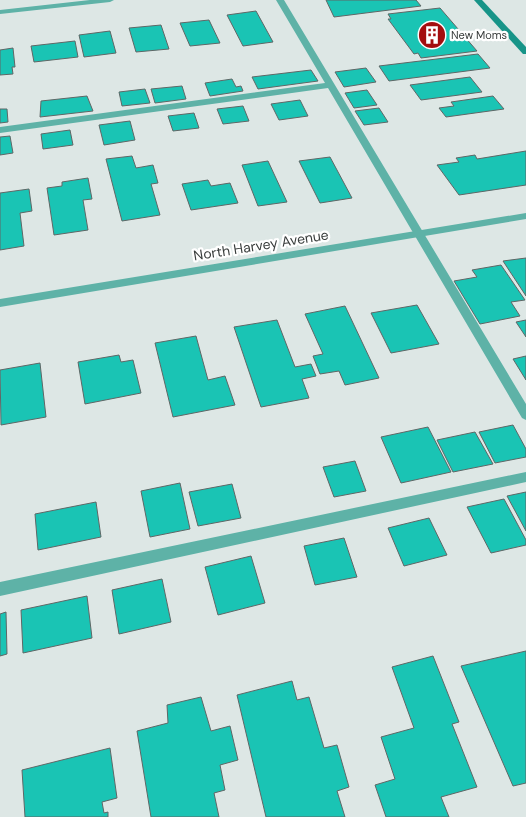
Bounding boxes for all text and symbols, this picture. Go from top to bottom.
building icon: New Moms [417,20,447,50]
place label: New Moms [451,28,507,42]
street label: North Harvey Avenue [192,225,330,265]

